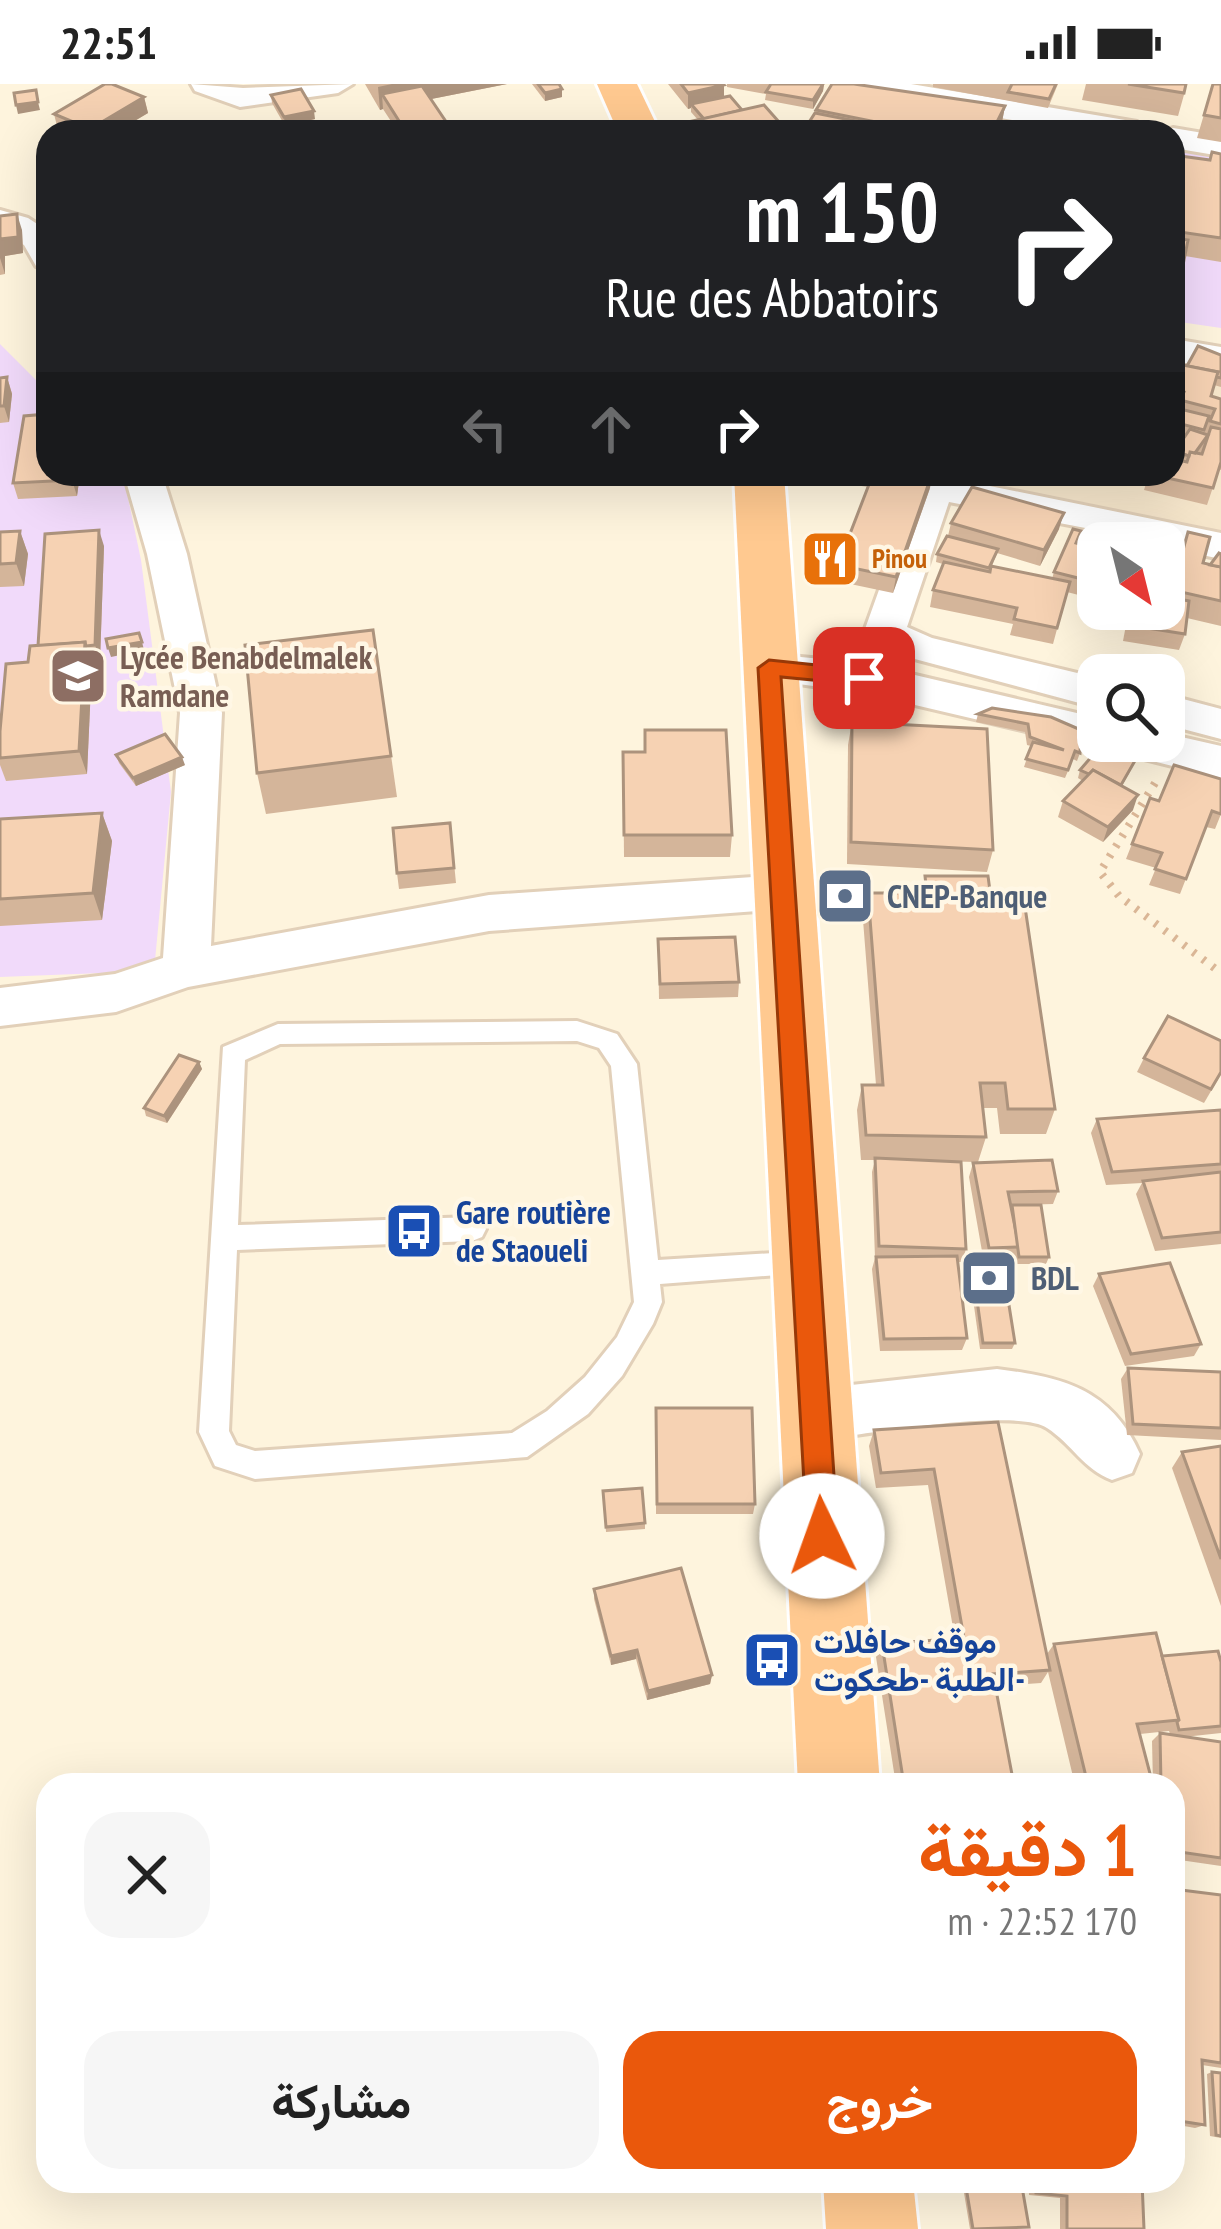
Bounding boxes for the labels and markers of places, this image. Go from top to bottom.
restaurant icon: Pinou [799,528,861,590]
place label: Pinou [872,541,927,575]
pin [813,627,915,729]
place label: Lycée Benabdelmalek Ramdane [120,635,373,716]
school or university icon: Lycée Benabdelmalek Ramdane [47,645,109,707]
bank icon: CNEP-Banque [814,865,876,927]
place label: CNEP-Banque [887,874,1047,917]
place label: Gare routière de Staoueli [456,1190,611,1271]
bus stop icon: Gare routière de Staoueli [383,1200,445,1262]
bank icon: BDL [958,1247,1020,1309]
place label: BDL [1031,1256,1079,1299]
place label: موقف حافلات الطلبة -طحكوت- [814,1619,1025,1700]
bus stop icon: موقف حافلات الطلبة -طحكوت- [741,1629,803,1691]

